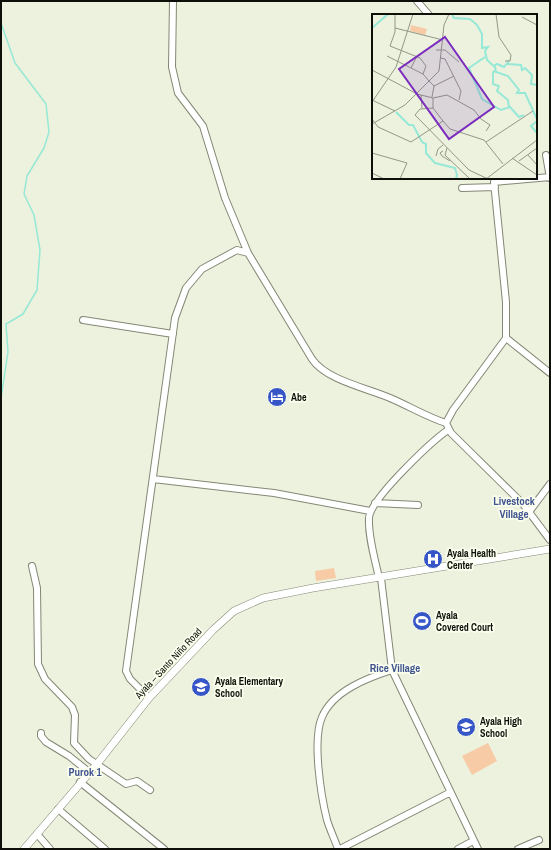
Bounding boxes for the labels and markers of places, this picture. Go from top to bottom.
hotel icon: Abe [266,386,288,408]
place label: Abe [291,391,307,404]
place label: Ayala Health Center [447,547,496,572]
hospital icon: Ayala Health Center [422,548,444,570]
place label: Ayala Covered Court [436,609,493,634]
sports icon: Ayala Covered Court [411,610,433,632]
place label: Ayala Elementary School [215,675,284,700]
school or university icon: Ayala Elementary School [190,676,212,698]
place label: Ayala High School [480,715,522,740]
school or university icon: Ayala High School [455,716,477,738]

